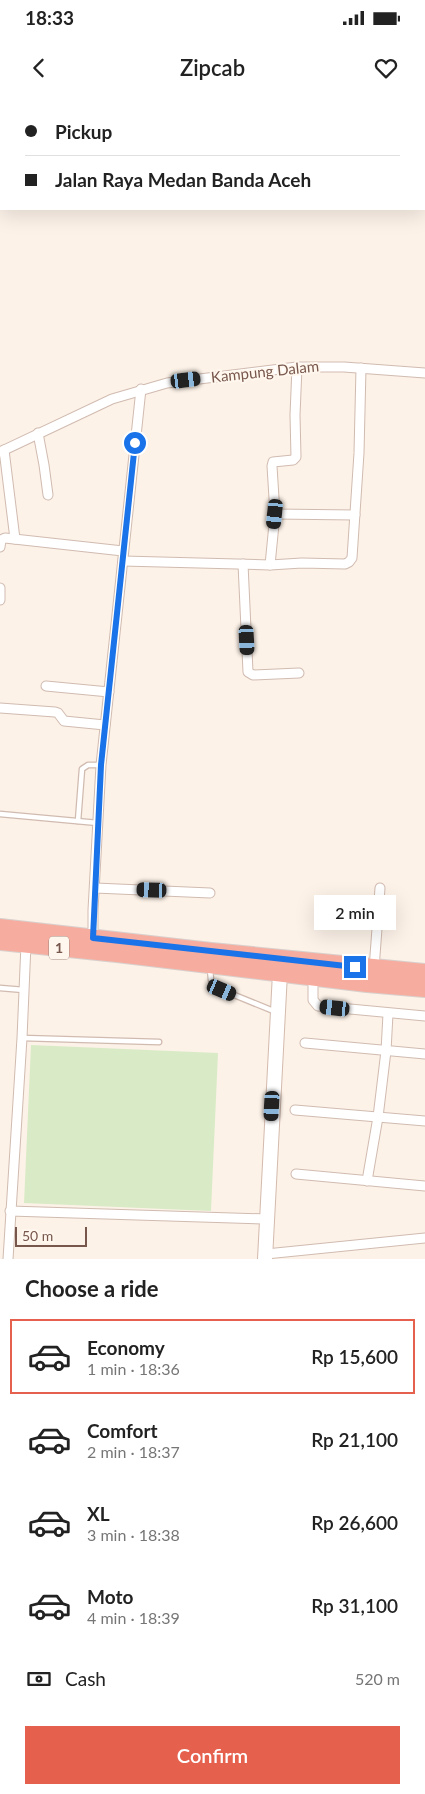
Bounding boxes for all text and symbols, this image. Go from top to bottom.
text: 18:33 [25,6,74,29]
icon: back [25,54,53,82]
text: Zipcab [180,54,245,81]
icon: heart [372,54,400,82]
text: Pickup [55,120,112,143]
text: Jalan Raya Medan Banda Aceh [55,168,311,191]
street label: Kampung Dalam [210,356,320,386]
car [170,371,201,389]
route start [124,432,146,454]
car [265,498,284,530]
car [238,625,255,655]
car [136,882,167,898]
callout: 2 min [314,894,396,930]
text: 2 min [335,903,375,922]
road number: 1 [49,936,69,960]
route end [344,956,366,978]
car [205,977,238,1003]
car [319,999,350,1017]
car [263,1091,280,1121]
scale bar [15,1224,88,1247]
text: 50 m [22,1227,53,1244]
text: Choose a ride [25,1275,159,1302]
icon: car [27,1334,72,1379]
text: Economy [87,1336,165,1359]
text: Rp 15,600 [311,1345,398,1368]
text: 1 min · 18:36 [87,1359,180,1378]
icon: car [27,1417,72,1462]
text: Comfort [87,1419,158,1442]
text: Rp 21,100 [311,1428,398,1451]
text: 2 min · 18:37 [87,1442,180,1461]
icon: car [27,1500,72,1545]
text: XL [87,1502,110,1525]
text: Rp 26,600 [311,1511,398,1534]
text: 3 min · 18:38 [87,1525,180,1544]
icon: car [27,1583,72,1628]
text: Moto [87,1585,133,1608]
text: Rp 31,100 [311,1594,398,1617]
text: 4 min · 18:39 [87,1608,180,1627]
icon: cash [25,1665,53,1693]
text: Cash [65,1667,106,1690]
text: 520 m [355,1669,400,1688]
button: Confirm [25,1726,400,1784]

